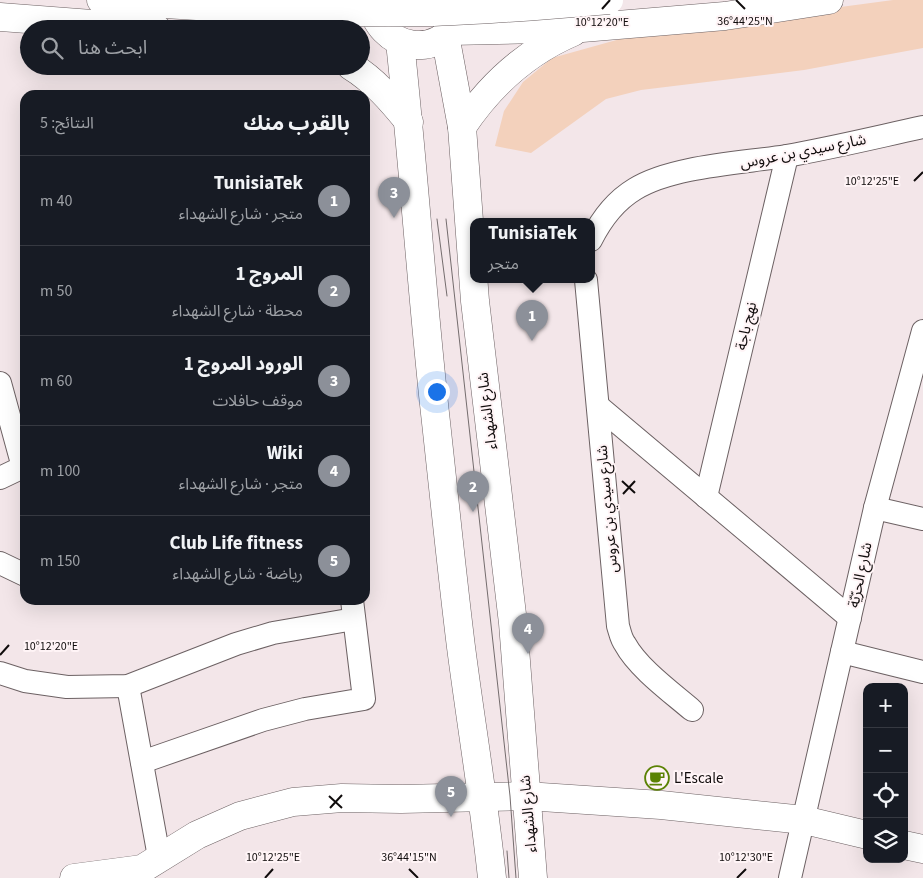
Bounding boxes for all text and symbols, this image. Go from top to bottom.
text: 36°44'25"N [717,13,773,30]
text: 10°12'20"E [575,14,629,31]
search box [20,20,370,75]
icon: search [38,34,66,62]
text: ابحث هنا [78,35,147,62]
text: بالقرب منك [243,108,350,138]
text: النتائج: 5 [40,112,94,134]
street label: شارع سيدي بن عروس [738,129,868,175]
text: TunisiaTek [214,170,303,197]
text: 10°12'25"E [845,173,899,190]
pin: 3 [378,177,410,218]
text: 40 m [40,190,72,212]
text: 1 [330,190,338,212]
text: متجر · شارع الشهداء [179,203,303,225]
popup [470,218,595,283]
text: TunisiaTek [488,220,577,247]
text: متجر [488,253,519,275]
text: المروج 1 [235,261,303,288]
text: 50 m [40,280,72,302]
text: 2 [330,280,338,302]
text: محطة · شارع الشهداء [172,300,303,322]
pin: 1 [516,300,548,341]
street label: نهج باجة [731,300,763,353]
text: الورود المروج 1 [184,351,303,378]
text: 60 m [40,370,72,392]
text: 3 [330,370,338,392]
street label: شارع الشهداء [472,371,504,451]
your location [424,379,450,405]
text: موقف حافلات [212,390,303,412]
text: Wiki [267,440,303,467]
street label: شارع سيدي بن عروس [591,444,625,574]
text: 100 m [40,460,80,482]
text: 4 [330,460,338,482]
pin: 2 [457,471,489,512]
text: متجر · شارع الشهداء [179,473,303,495]
text: Club Life fitness [169,530,303,557]
street label: شارع الحرّيّة [843,540,879,610]
text: 150 m [40,550,80,572]
text: 5 [330,550,338,572]
text: رياضة · شارع الشهداء [173,563,303,585]
pin: 4 [512,613,544,654]
text: 10°12'20"E [24,638,78,655]
map controls [863,683,908,863]
button: + [863,683,908,728]
button: − [863,728,908,773]
cafe icon: L'Escale [644,765,670,791]
place label: L'Escale [674,768,723,789]
button: locate [863,773,908,818]
street label: شارع الشهداء [515,774,543,854]
pin: 5 [435,776,467,817]
button: layers [863,818,908,863]
text: 10°12'25"E [246,849,300,866]
text: 36°44'15"N [381,849,437,866]
text: 10°12'30"E [719,849,773,866]

